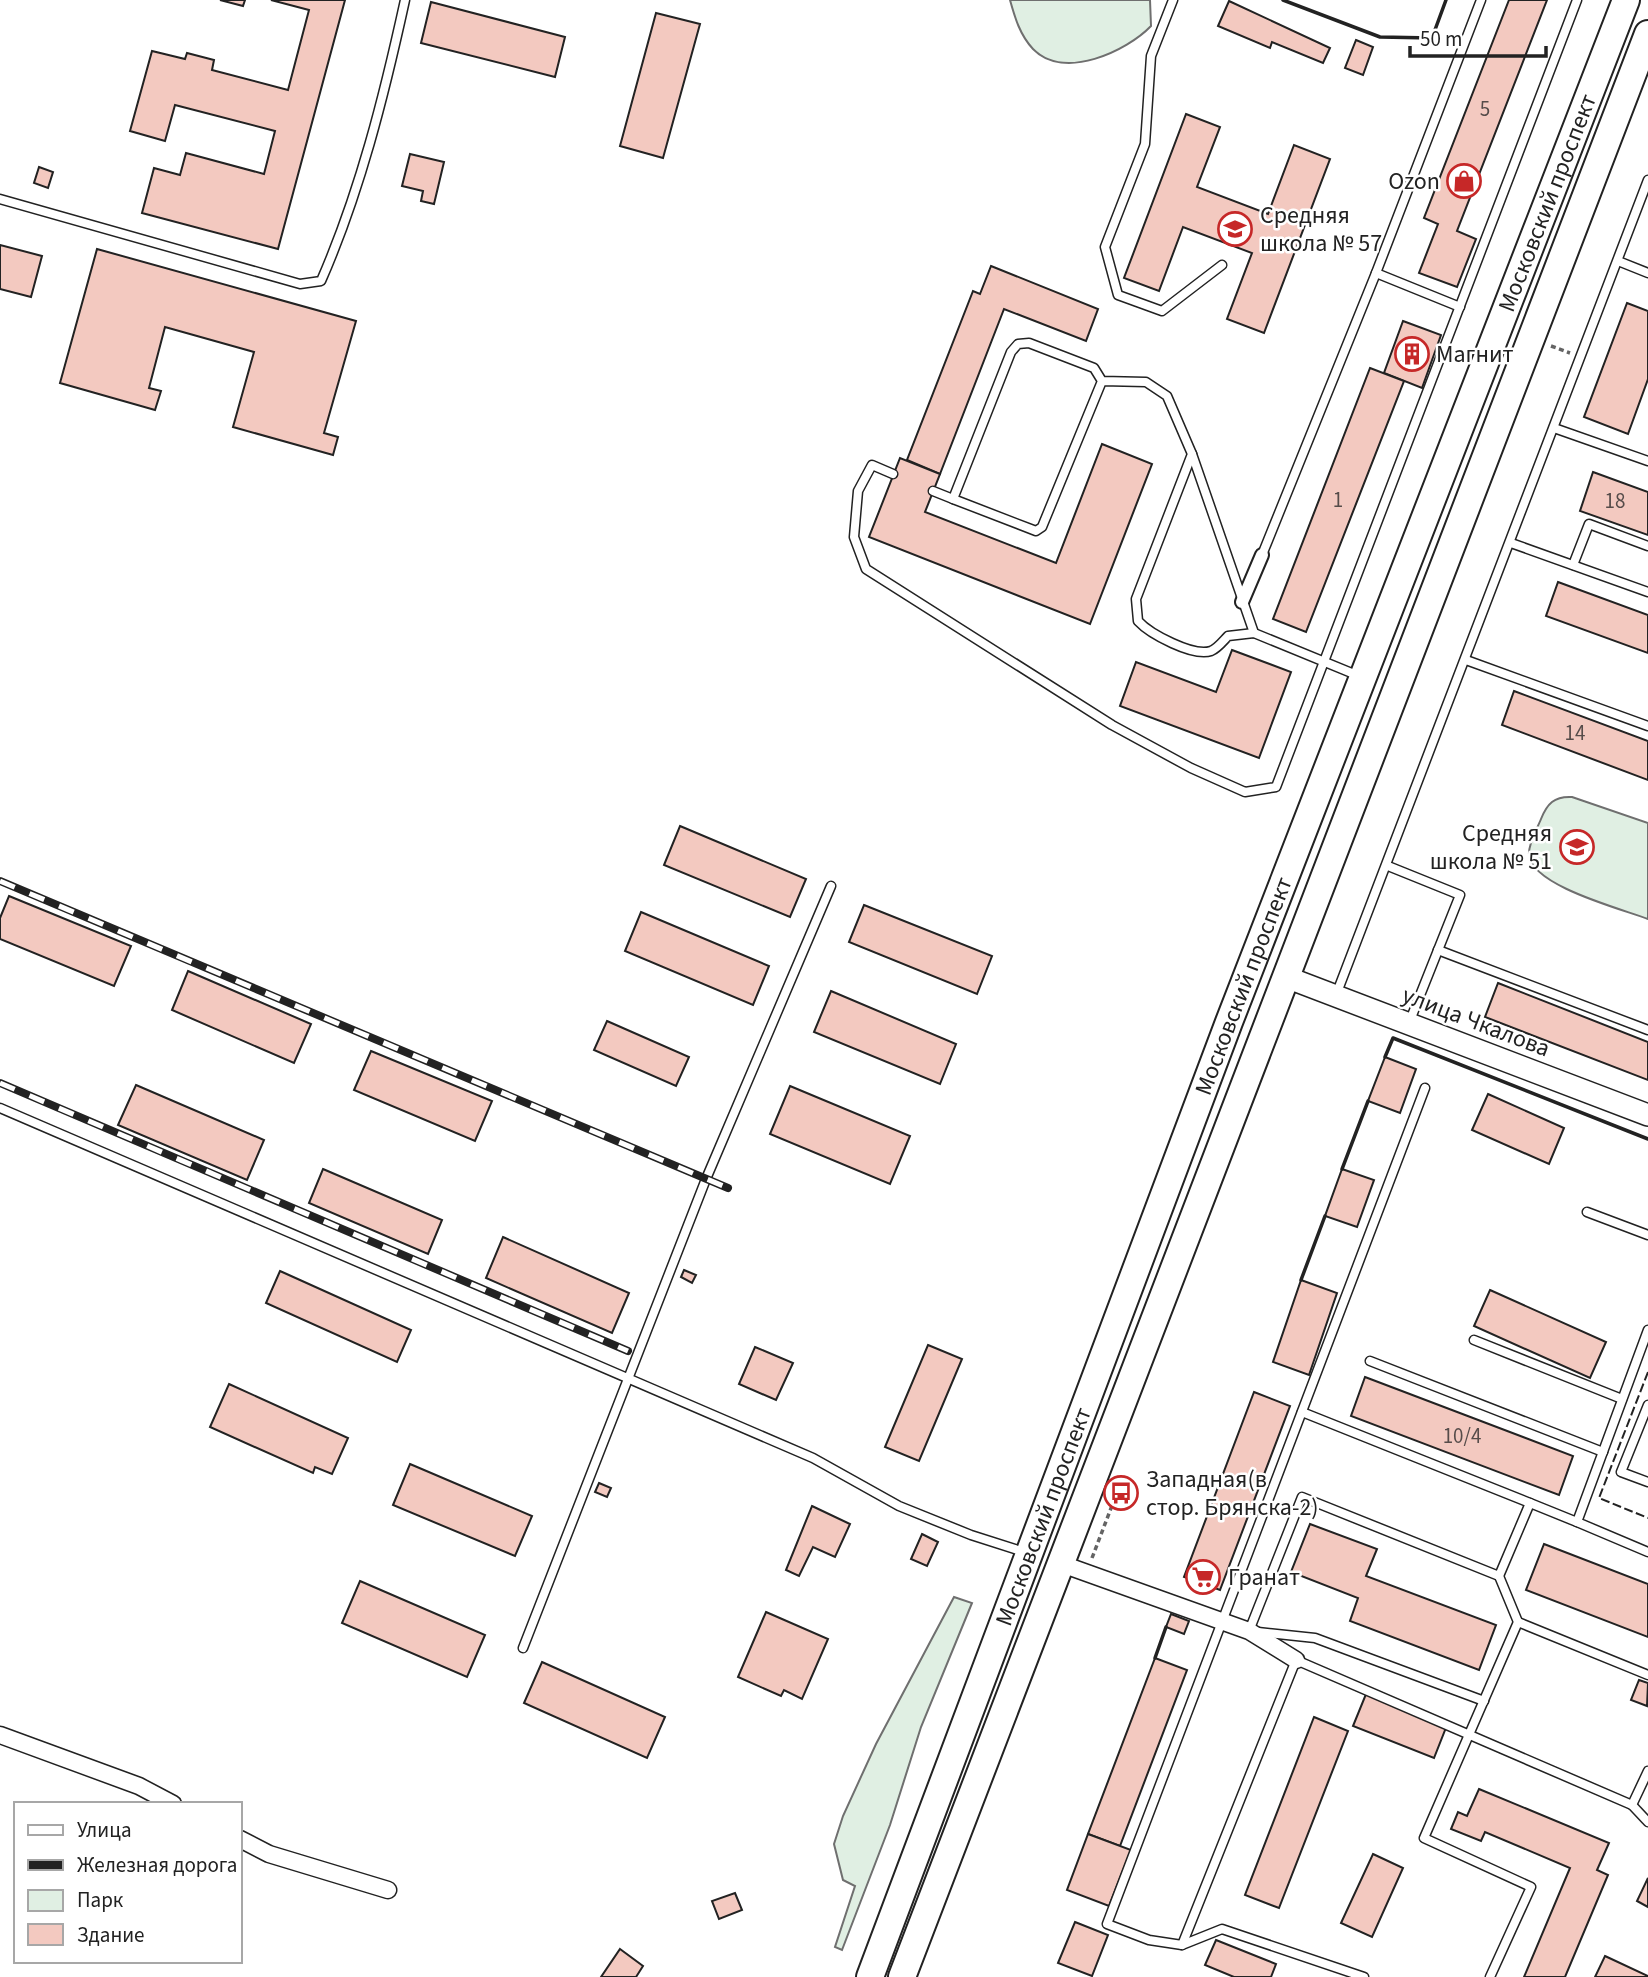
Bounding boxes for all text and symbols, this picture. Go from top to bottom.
scale bar [1410,14,1546,58]
text: 50 m [1420,24,1462,54]
street label: Московский проспект [1489,89,1605,317]
house number: 5 [1480,94,1490,124]
shop icon: Ozon [1445,162,1483,200]
place label: Ozon [1388,164,1440,199]
place label: Средняя школа № 57 [1260,198,1382,261]
school or university icon: Средняя школа № 57 [1216,210,1254,248]
building icon: Магнит [1393,335,1431,373]
place label: Магнит [1436,337,1514,372]
house number: 1 [1333,485,1343,515]
house number: 18 [1605,486,1625,516]
house number: 14 [1565,718,1585,748]
place label: Средняя школа № 51 [1430,816,1552,879]
school or university icon: Средняя школа № 51 [1558,828,1596,866]
street label: Московский проспект [1186,872,1301,1100]
street label: улица Чкалова [1397,978,1555,1066]
street label: Московский проспект [986,1402,1100,1631]
house number: 10/4 [1443,1421,1481,1451]
place label: Западная(в стор. Брянска-2) [1146,1462,1319,1525]
bus stop icon: Западная(в стор. Брянска-2) [1102,1474,1140,1512]
supermarket icon: Гранат [1184,1558,1222,1596]
place label: Гранат [1228,1560,1300,1595]
legend [14,1802,242,1963]
text: Улица [77,1815,132,1845]
text: Железная дорога [77,1850,237,1880]
text: Парк [77,1885,124,1915]
text: Здание [77,1920,145,1950]

